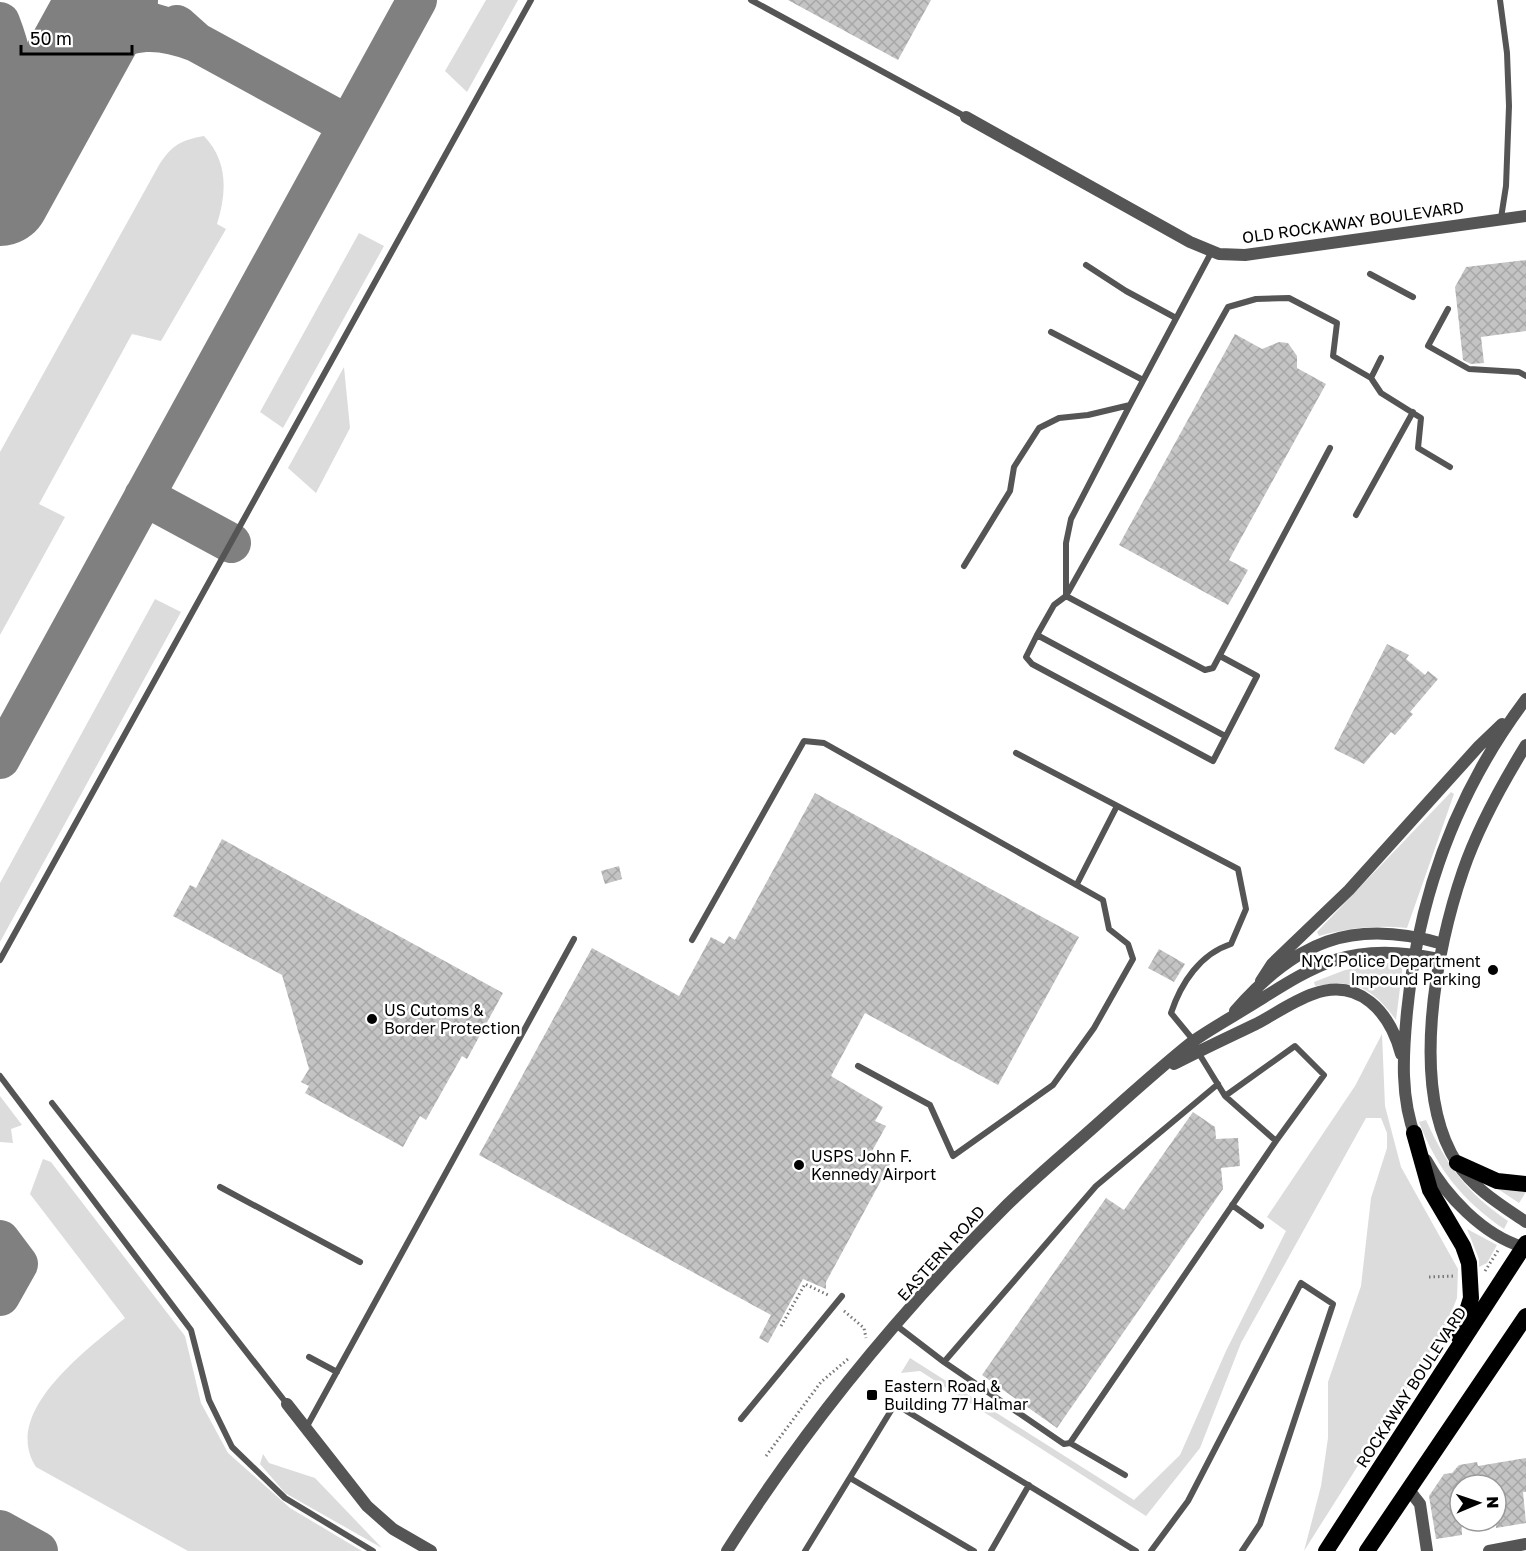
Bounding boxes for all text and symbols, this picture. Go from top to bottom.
scale bar [21,18,132,56]
text: 50 m [30,27,72,49]
street label: OLD ROCKAWAY BOULEVARD [1241,197,1465,247]
place label: NYC Police Department Impound Parking [1301,951,1481,989]
marker: NYC Police Department Impound Parking [1486,963,1500,977]
place label: US Cutoms & Border Protection [384,1000,520,1038]
marker: US Cutoms & Border Protection [365,1012,379,1026]
place label: USPS John F. Kennedy Airport [811,1146,936,1184]
marker: USPS John F. Kennedy Airport [792,1158,806,1172]
street label: EASTERN ROAD [893,1201,989,1305]
street label: ROCKAWAY BOULEVARD [1351,1303,1471,1471]
place label: Eastern Road & Building 77 Halmar [884,1376,1028,1414]
marker: Eastern Road & Building 77 Halmar [865,1388,879,1402]
north arrow [1448,1473,1508,1533]
text: N [1483,1496,1503,1509]

